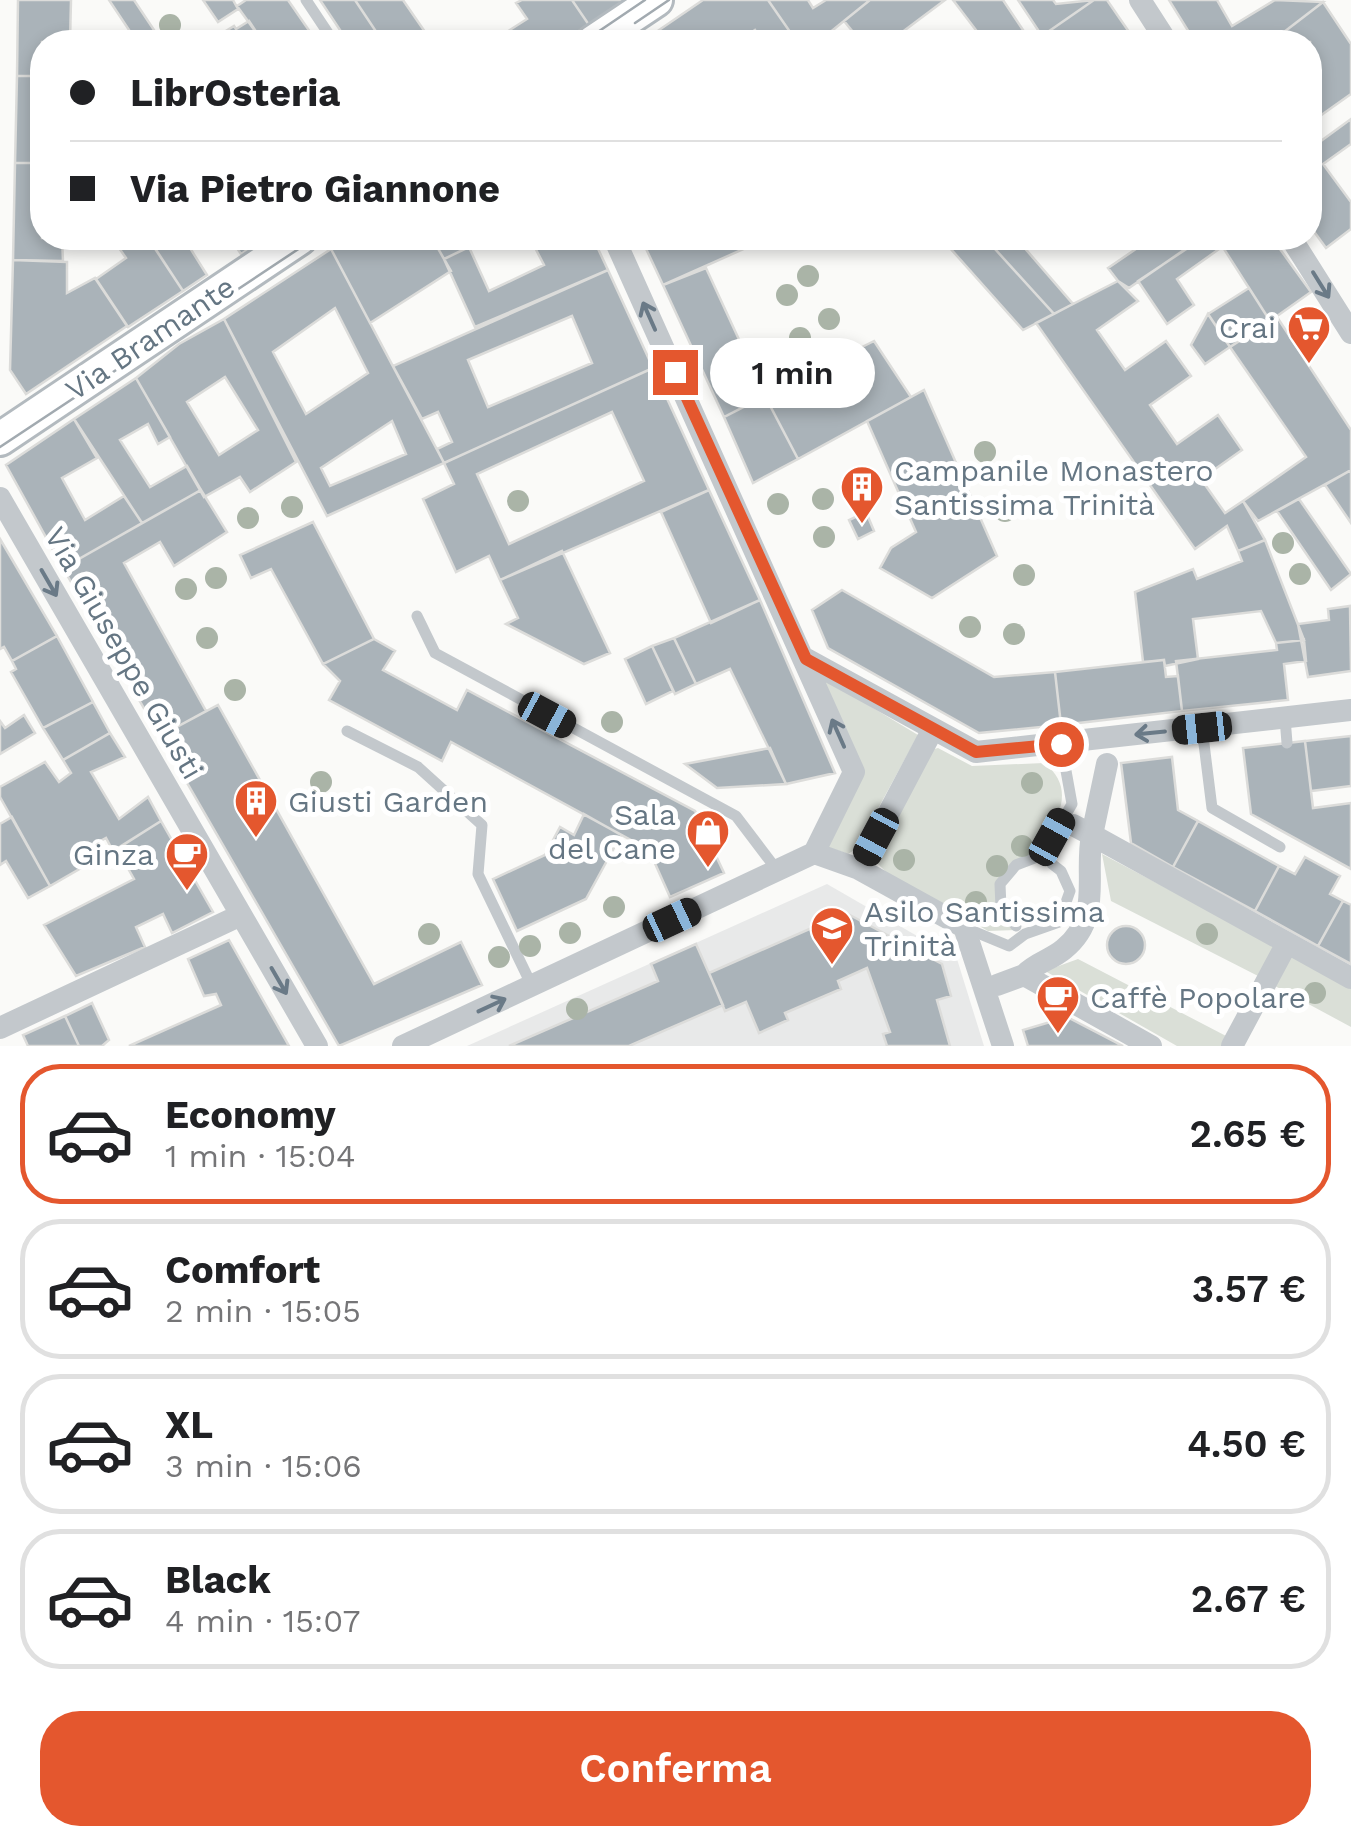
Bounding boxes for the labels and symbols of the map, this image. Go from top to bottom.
street label: Via Bramante [59,269,241,407]
one-way arrow [1311,270,1331,299]
one-way arrow [639,302,658,332]
supermarket icon: Crai [1286,304,1332,365]
place label: Crai [1219,310,1276,345]
callout: 1 min [710,337,875,407]
route end [653,350,698,395]
place label: Campanile Monastero Santissima Trinità [894,453,1214,522]
building icon: Campanile Monastero Santissima Trinità [839,464,885,525]
street label: Via Giuseppe Giusti [38,521,210,785]
one-way arrow [39,568,59,597]
car [513,688,581,742]
car [1171,710,1233,746]
one-way arrow [828,718,846,749]
route start [1039,722,1084,767]
one-way arrow [1134,723,1166,742]
building icon: Giusti Garden [233,778,279,839]
place label: Giusti Garden [288,784,488,819]
place label: Sala del Cane [548,797,676,866]
car [849,803,903,871]
car [1024,803,1080,871]
shop icon: Sala del Cane [685,808,731,869]
cafe icon: Ginza [164,831,210,892]
place label: Ginza [73,837,154,872]
car [638,894,706,946]
place label: Asilo Santissima Trinità [864,894,1105,963]
school or university icon: Asilo Santissima Trinità [809,905,855,966]
one-way arrow [269,966,289,994]
cafe icon: Caffè Popolare [1035,974,1081,1035]
place label: Caffè Popolare [1090,980,1306,1015]
one-way arrow [476,994,506,1013]

